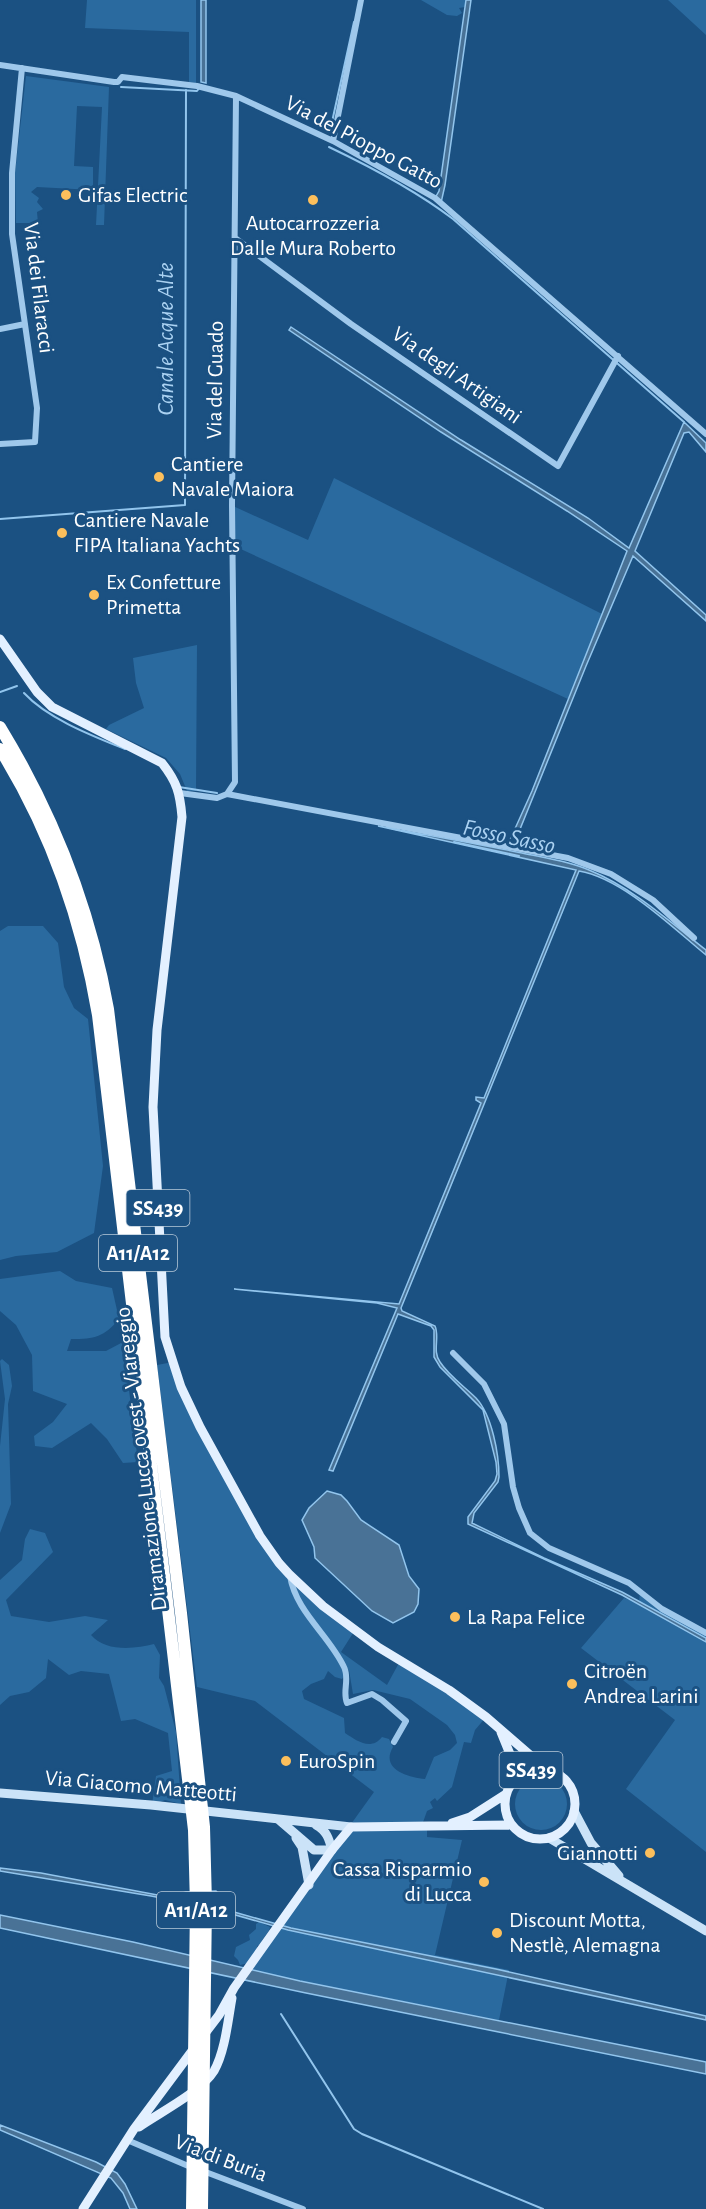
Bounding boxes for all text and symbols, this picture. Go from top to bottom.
street label: Via del Pioppo Gatto [282,91,446,193]
place label: Gifas Electric [78,184,188,206]
marker: Gifas Electric [59,188,73,202]
marker: Autocarrozzeria Dalle Mura Roberto [306,193,320,207]
place label: Autocarrozzeria Dalle Mura Roberto [230,212,396,259]
street label: Via dei Filaracci [20,221,58,355]
water label: Canale Acque Alte [154,263,178,415]
street label: Via del Guado [203,321,227,439]
street label: Via degli Artigiani [388,322,526,428]
place label: Cantiere Navale Maiora [171,453,294,500]
marker: Cantiere Navale Maiora [152,470,166,484]
place label: Cantiere Navale FIPA Italiana Yachts [74,509,240,556]
marker: Cantiere Navale FIPA Italiana Yachts [55,526,69,540]
place label: Ex Confetture Primetta [106,571,221,618]
marker: Ex Confetture Primetta [87,588,101,602]
water label: Fosso Sasso [461,816,557,858]
road number: SS439 [126,1190,190,1226]
road number: A11/A12 [99,1235,177,1271]
street label: Diramazione Lucca ovest - Viareggio [111,1306,171,1612]
place label: La Rapa Felice [467,1606,585,1628]
marker: La Rapa Felice [448,1610,462,1624]
place label: Citroën Andrea Larini [584,1660,698,1707]
marker: Citroën Andrea Larini [565,1677,579,1691]
place label: EuroSpin [298,1750,375,1772]
road number: SS439 [500,1752,562,1788]
marker: EuroSpin [279,1754,293,1768]
street label: Via Giacomo Matteotti [44,1767,238,1805]
place label: Giannotti [557,1842,638,1864]
marker: Giannotti [643,1846,657,1860]
place label: Cassa Risparmio di Lucca [333,1858,472,1905]
marker: Cassa Risparmio di Lucca [477,1875,491,1889]
road number: A11/A12 [157,1892,235,1928]
place label: Discount Motta, Nestlè, Alemagna [509,1909,661,1956]
marker: Discount Motta, Nestlè, Alemagna [490,1926,504,1940]
street label: Via di Buria [172,2130,270,2186]

